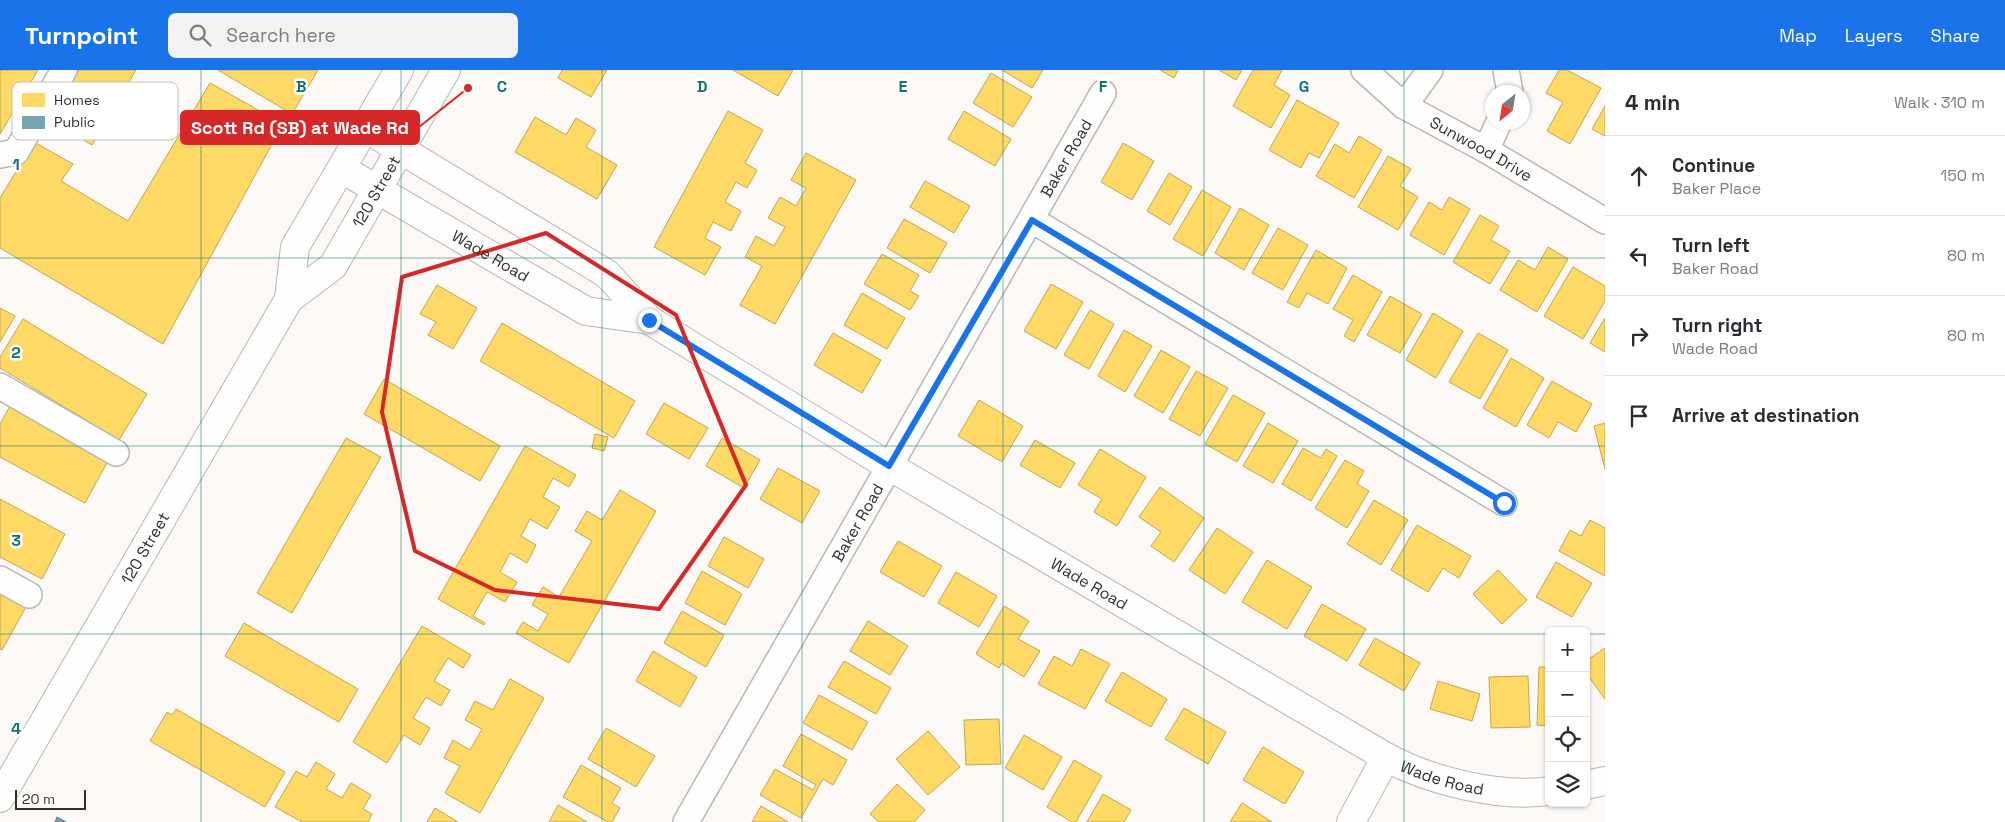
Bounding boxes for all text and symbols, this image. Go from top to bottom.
search box [168,13,518,58]
text: Turnpoint [25,20,138,51]
icon: search [186,21,214,49]
text: Search here [226,23,336,48]
text: Map [1779,24,1817,47]
text: Layers [1845,24,1902,47]
text: Share [1930,24,1980,47]
text: B [296,76,306,97]
text: C [497,76,507,97]
text: D [697,76,707,97]
text: E [899,76,908,97]
text: F [1099,76,1108,97]
text: G [1299,76,1309,97]
legend [12,82,178,140]
north arrow [1485,85,1530,130]
text: 4 min [1625,89,1680,116]
text: Homes [54,91,100,109]
text: Walk · 310 m [1894,92,1985,113]
callout: Scott Rd (SB) at Wade Rd [181,111,419,144]
street label: Sunwood Drive [1426,112,1536,186]
text: Public [54,113,95,131]
street label: Baker Road [1036,115,1097,201]
text: Scott Rd (SB) at Wade Rd [191,116,409,139]
street label: 120 Street [347,152,405,232]
text: Continue [1672,153,1755,178]
text: 1 [12,154,20,175]
icon: ahead [1625,162,1653,190]
text: 150 m [1941,165,1985,186]
text: Baker Place [1672,178,1761,199]
street label: Wade Road [448,225,533,287]
text: Turn left [1672,233,1750,258]
icon: left [1625,242,1653,270]
text: 80 m [1947,245,1985,266]
text: Baker Road [1672,258,1759,279]
route end [638,309,661,332]
text: Turn right [1672,313,1762,338]
icon: right [1625,322,1653,350]
text: 80 m [1947,325,1985,346]
text: Wade Road [1672,338,1758,359]
text: 2 [11,342,21,363]
icon: arrive [1625,402,1653,430]
text: Arrive at destination [1672,403,1860,428]
street label: Baker Road [827,480,888,566]
route start [1493,492,1516,515]
street label: 120 Street [116,508,174,588]
text: 3 [11,530,21,551]
street label: Wade Road [1047,553,1132,615]
map controls [1545,627,1590,807]
button: + [1545,627,1590,672]
button: − [1545,672,1590,717]
button: locate [1545,717,1590,762]
text: 4 [11,718,21,739]
street label: Wade Road [1397,755,1485,800]
button: layers [1545,762,1590,807]
scale bar [15,787,86,810]
text: 20 m [22,790,55,808]

